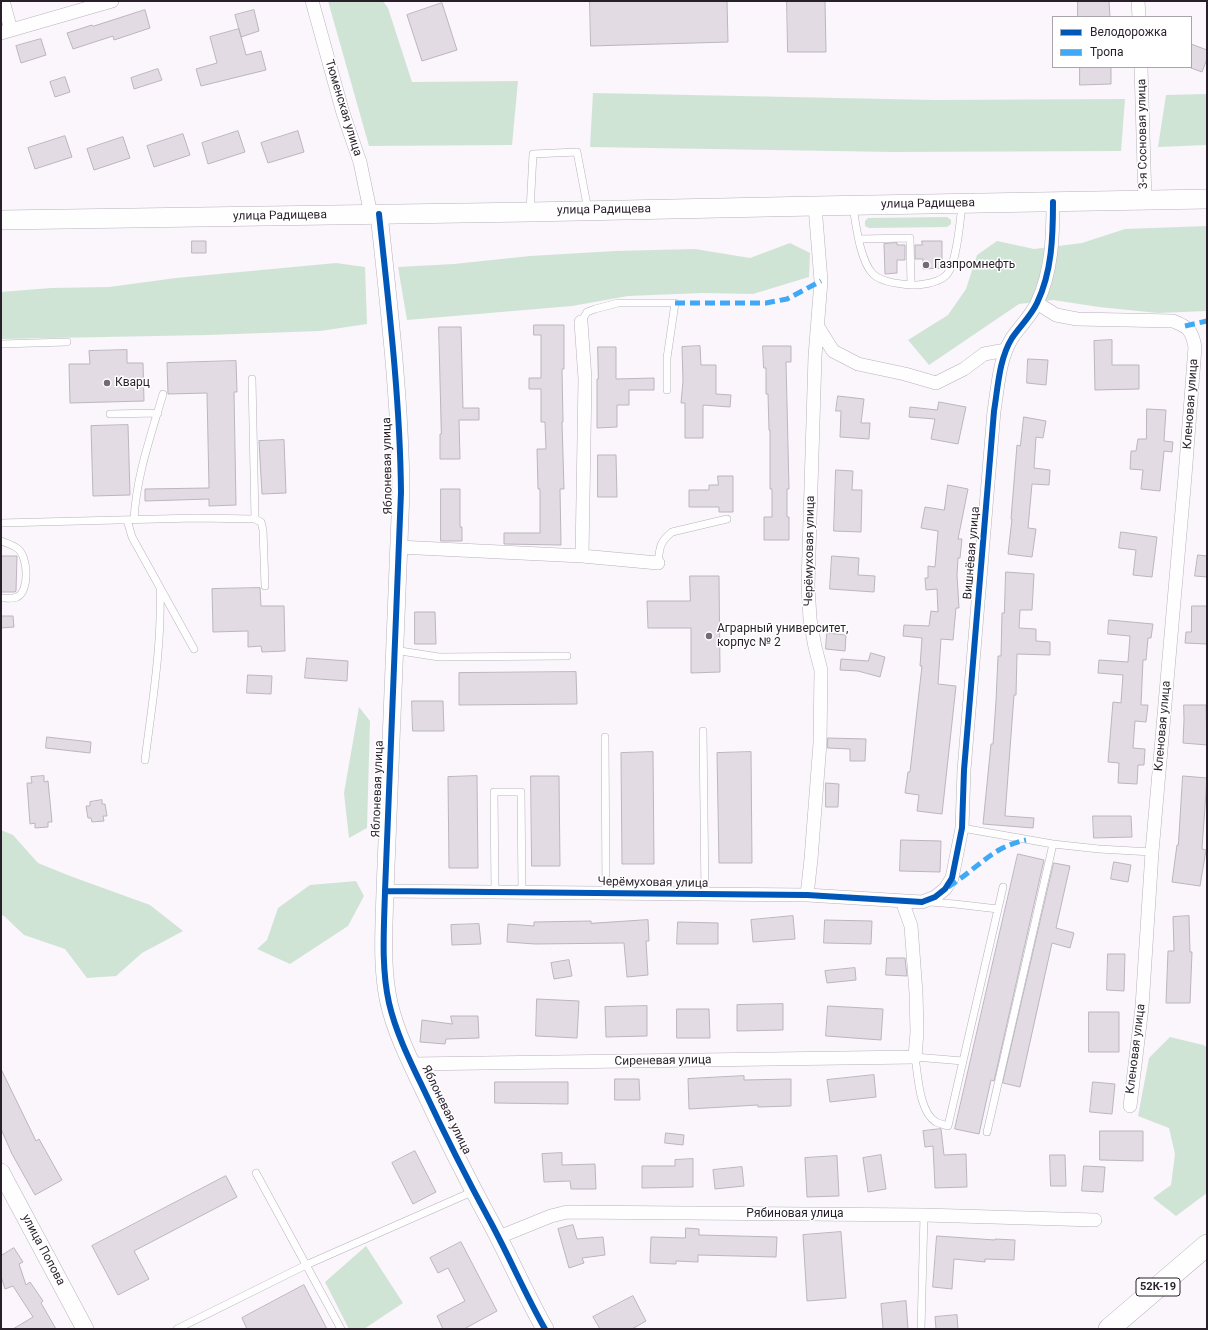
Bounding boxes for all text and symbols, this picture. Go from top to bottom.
legend [1052,16,1192,68]
text: Велодорожка [1090,25,1167,39]
text: Тропа [1090,45,1124,59]
street label: Тюменская улица [321,58,365,158]
street label: 3-я Сосновая улица [1135,79,1151,189]
street label: улица Радищева [881,196,975,212]
street label: улица Радищева [557,202,651,218]
street label: улица Радищева [233,208,327,224]
place label: Газпромнефть [934,258,1015,272]
marker: Газпромнефть [921,260,931,270]
street label: Кленовая улица [1181,358,1201,450]
place label: Кварц [115,376,150,390]
marker: Кварц [102,378,112,388]
street label: Яблоневая улица [380,417,396,515]
street label: Черёмуховая улица [802,495,818,607]
street label: Вишнёвая улица [961,506,983,600]
place label: Аграрный университет, корпус № 2 [717,622,848,650]
marker: Аграрный университет, корпус № 2 [704,631,714,641]
street label: Кленовая улица [1152,680,1174,772]
street label: Яблоневая улица [369,740,387,838]
street label: Черёмуховая улица [597,875,709,891]
street label: Кленовая улица [1123,1003,1149,1095]
street label: Сиреневая улица [614,1053,712,1069]
street label: Яблоневая улица [418,1063,474,1157]
street label: Рябиновая улица [746,1207,844,1221]
street label: улица Попова [18,1212,68,1288]
road number: 52К-19 [1136,1278,1180,1296]

